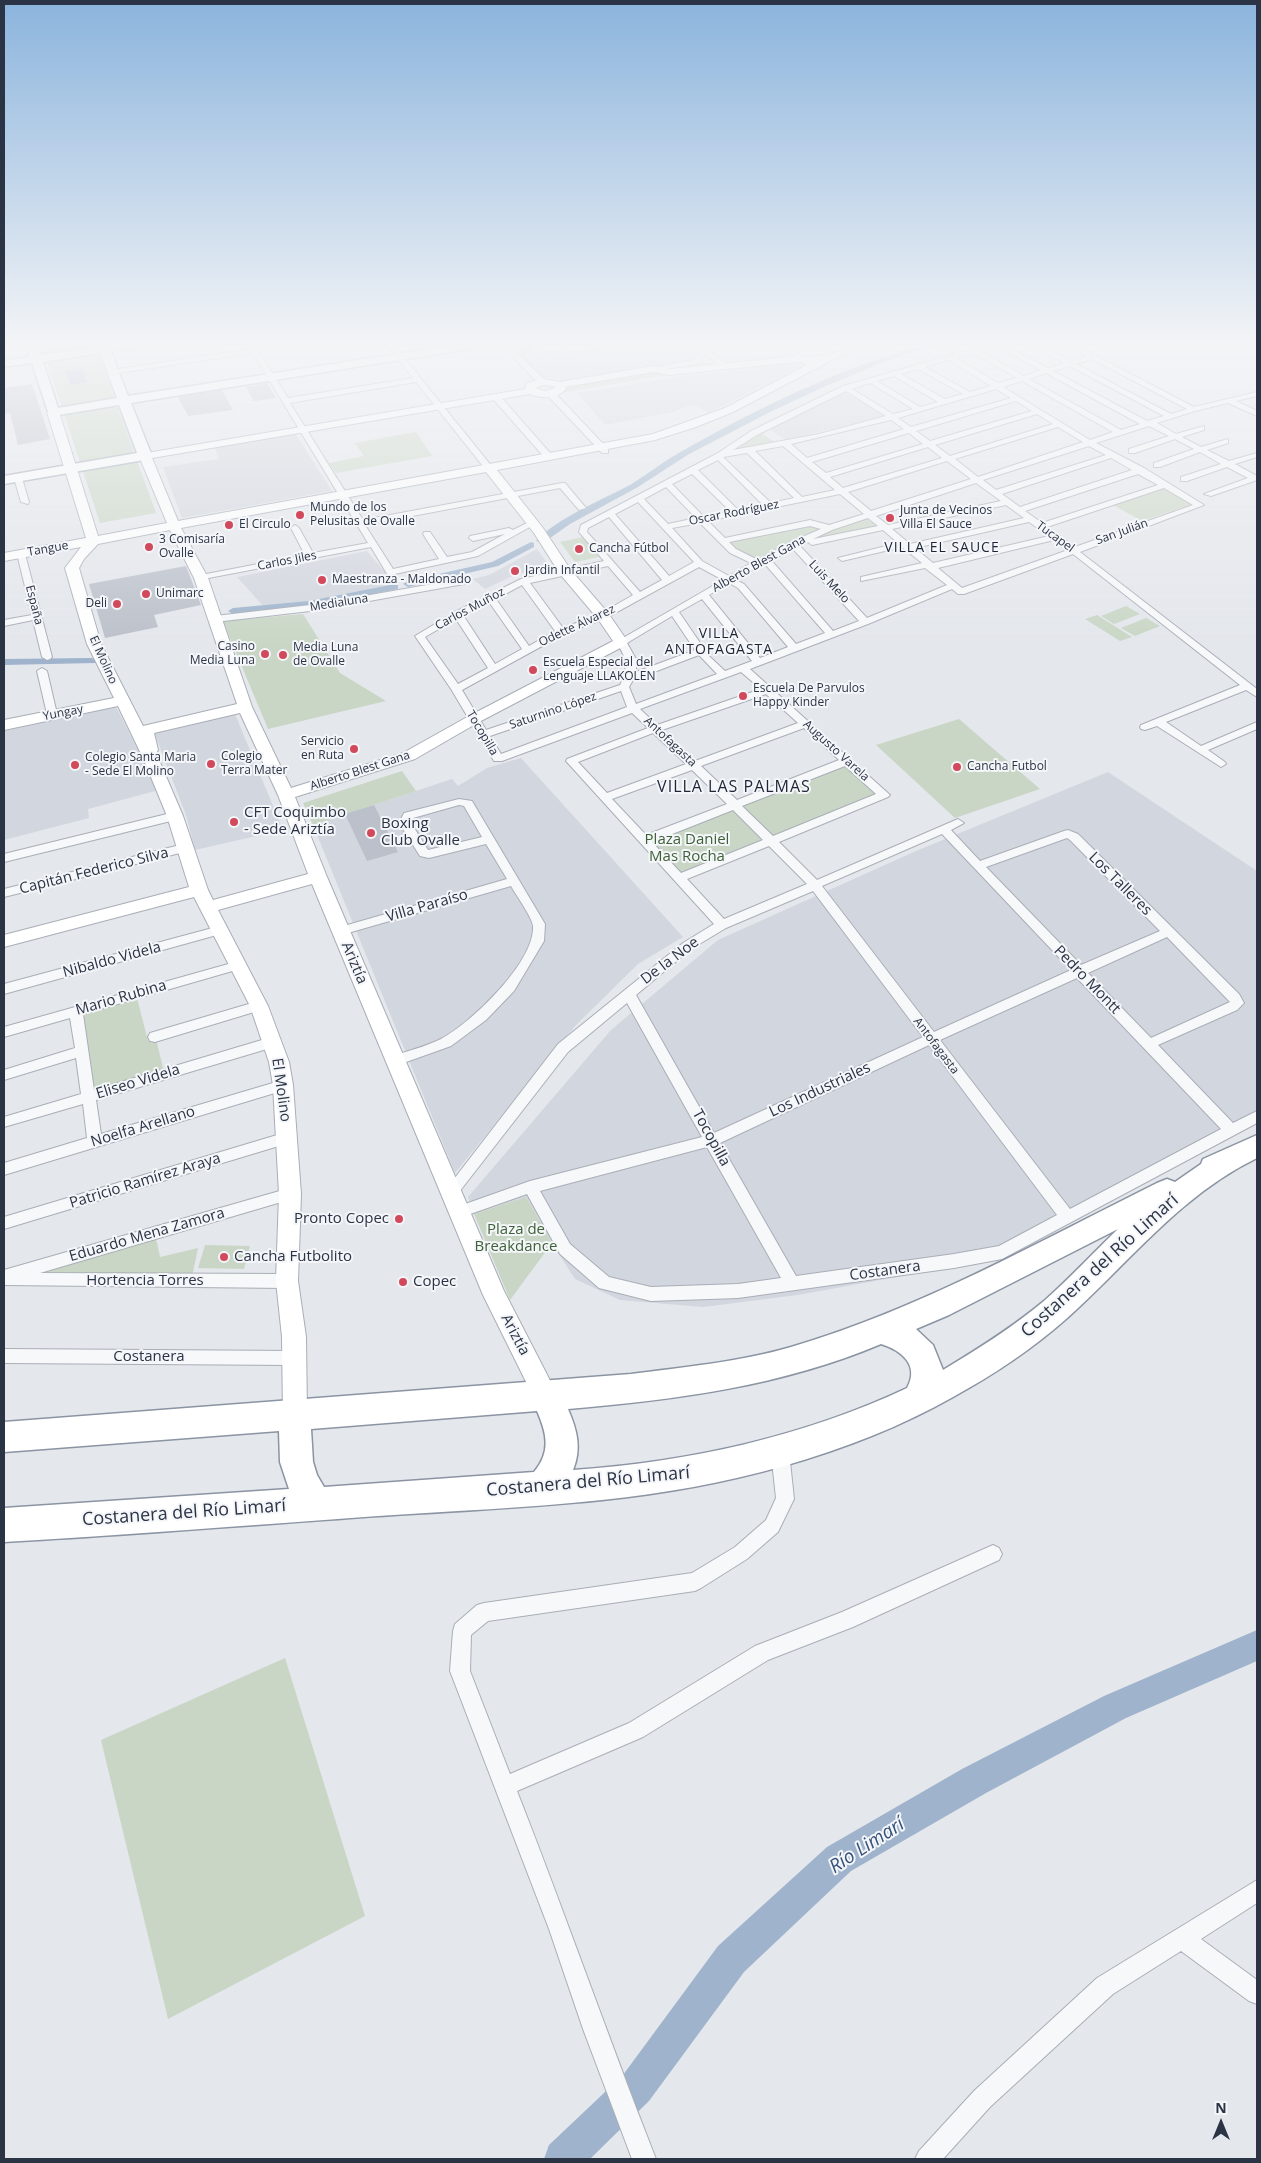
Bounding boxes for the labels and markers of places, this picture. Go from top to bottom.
place label: Mundo de los Pelusitas de Ovalle [310,501,415,529]
place label: Junta de Vecinos Villa El Sauce [900,504,992,532]
marker: Mundo de los Pelusitas de Ovalle [294,509,306,521]
marker: Junta de Vecinos Villa El Sauce [884,512,896,524]
place label: El Circulo [239,518,291,532]
marker: El Circulo [223,519,235,531]
place label: 3 Comisaría Ovalle [159,533,225,561]
marker: 3 Comisaría Ovalle [143,541,155,553]
place label: Cancha Fútbol [589,542,669,556]
marker: Cancha Fútbol [573,543,585,555]
place label: Jardin Infantil [525,564,600,578]
marker: Jardin Infantil [509,565,521,577]
place label: Maestranza - Maldonado [332,573,471,587]
marker: Maestranza - Maldonado [316,574,328,586]
place label: Unimarc [156,587,204,601]
marker: Unimarc [140,588,152,600]
place label: Deli [85,597,107,611]
marker: Deli [111,598,123,610]
place label: Casino Media Luna [190,640,255,668]
place label: Media Luna de Ovalle [293,641,358,669]
marker: Casino Media Luna [259,648,271,660]
marker: Media Luna de Ovalle [277,649,289,661]
place label: Escuela Especial del Lenguaje LLAKOLEN [543,656,656,684]
marker: Escuela Especial del Lenguaje LLAKOLEN [527,664,539,676]
place label: Escuela De Parvulos Happy Kinder [753,682,865,710]
marker: Escuela De Parvulos Happy Kinder [737,690,749,702]
place label: Servicio en Ruta [301,735,344,763]
marker: Servicio en Ruta [348,743,360,755]
place label: Colegio Terra Mater [221,750,287,778]
place label: Colegio Santa Maria - Sede El Molino [85,751,196,779]
marker: Colegio Terra Mater [205,758,217,770]
marker: Colegio Santa Maria - Sede El Molino [69,759,81,771]
place label: Cancha Futbol [967,760,1047,774]
marker: Cancha Futbol [951,761,963,773]
place label: CFT Coquimbo - Sede Ariztía [244,804,346,839]
place label: Boxing Club Ovalle [381,815,460,850]
marker: CFT Coquimbo - Sede Ariztía [228,816,240,828]
marker: Boxing Club Ovalle [365,827,377,839]
place label: Pronto Copec [294,1210,389,1228]
marker: Pronto Copec [393,1213,405,1225]
place label: Cancha Futbolito [234,1248,352,1266]
marker: Cancha Futbolito [218,1251,230,1263]
place label: Copec [413,1273,456,1291]
marker: Copec [397,1276,409,1288]

